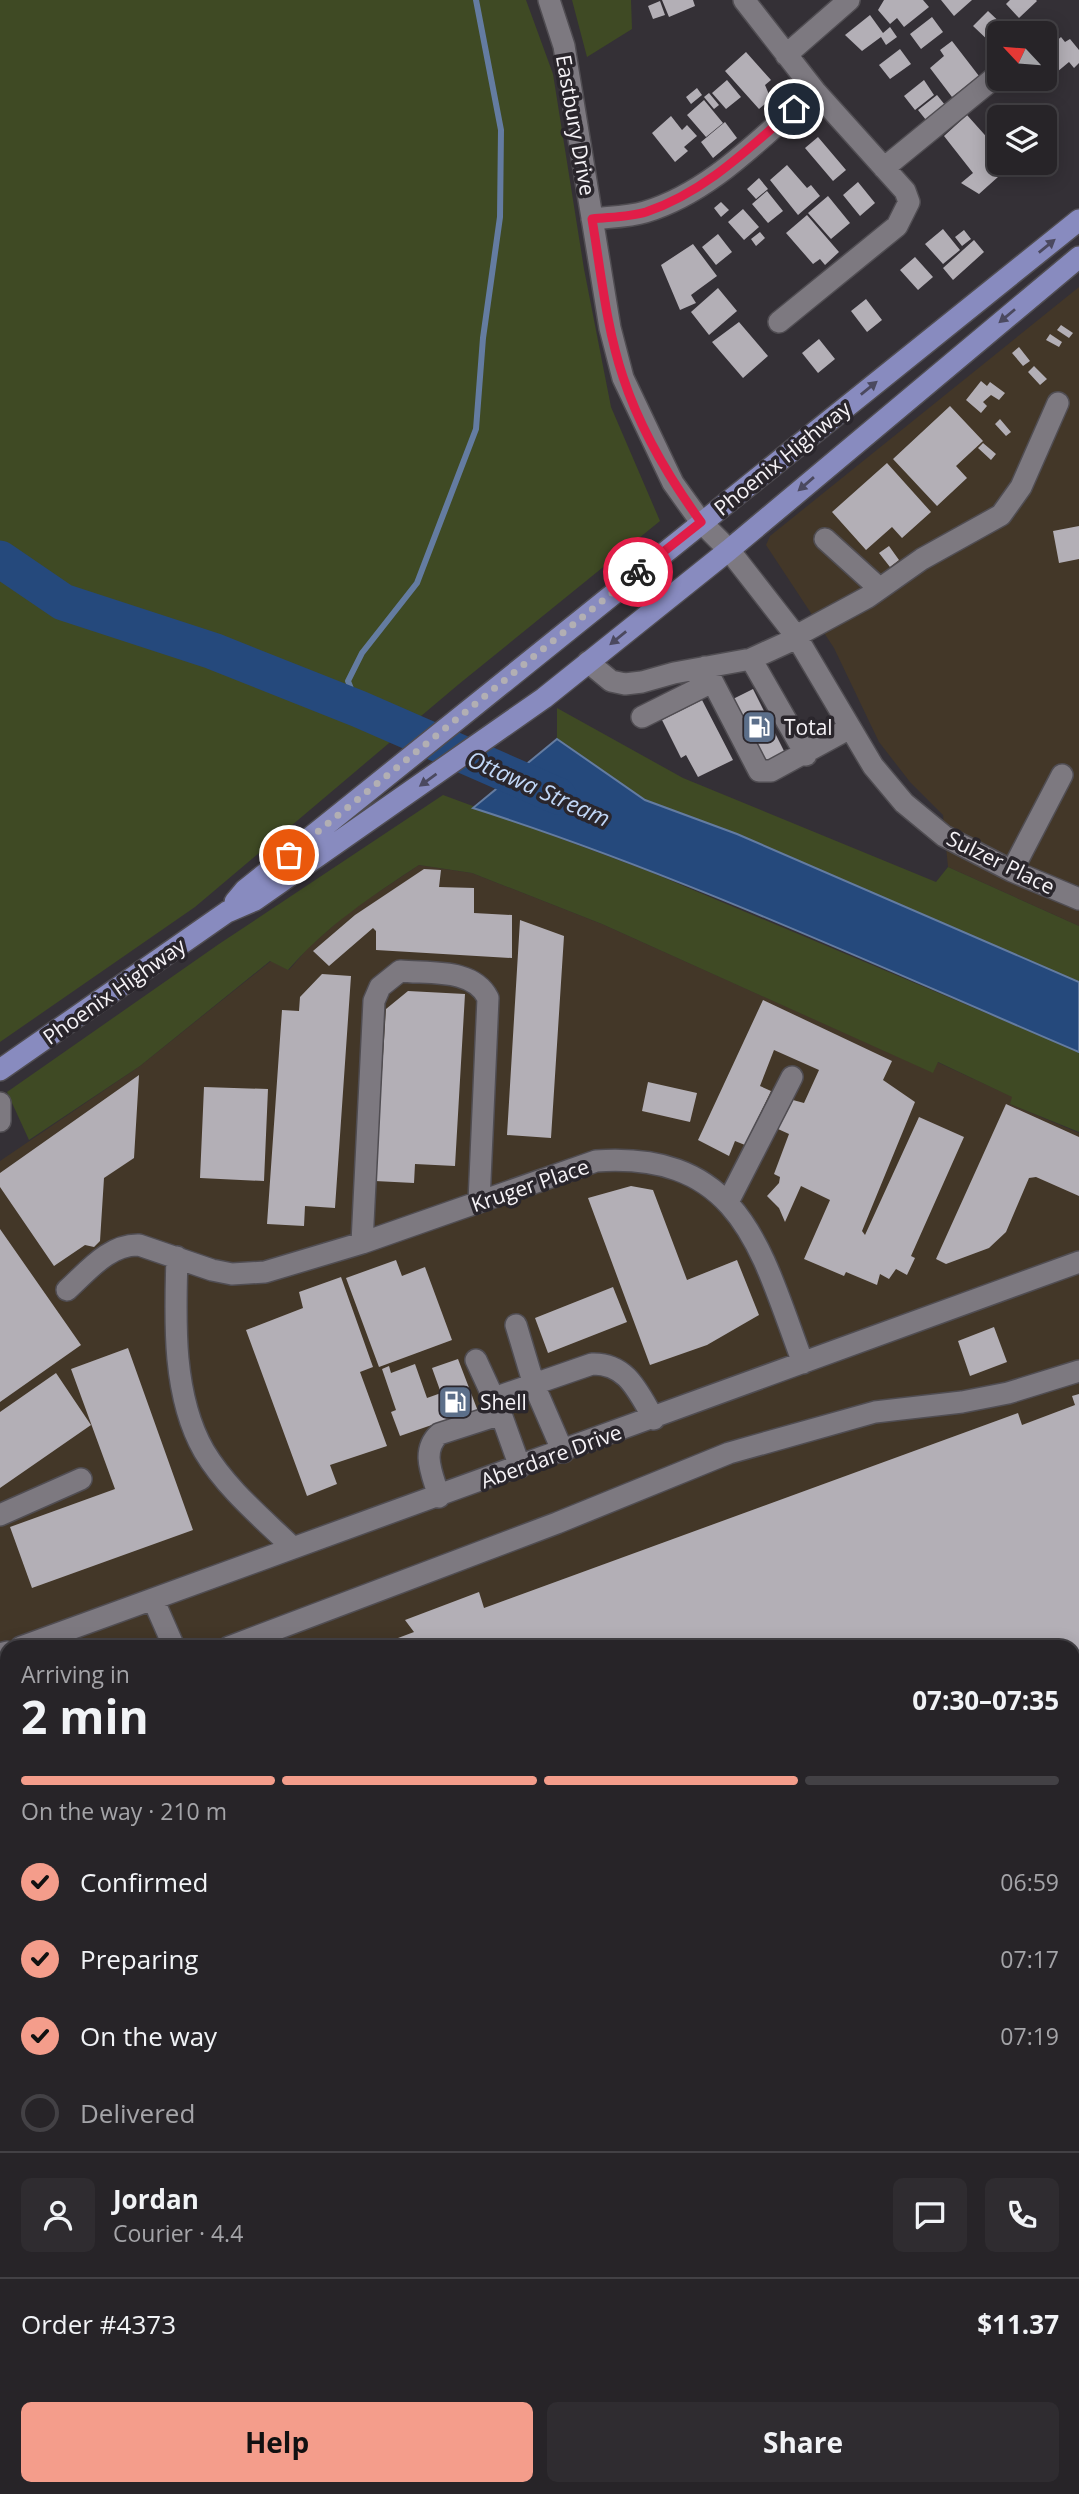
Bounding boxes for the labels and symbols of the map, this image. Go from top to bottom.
north arrow [987,21,1057,91]
street label: Eastbury Drive [550,52,602,198]
pin [764,79,824,139]
one-way arrow [1037,238,1055,253]
one-way arrow [999,309,1017,324]
one-way arrow [860,380,878,395]
street label: Phoenix Highway [708,394,856,522]
one-way arrow [798,476,815,491]
courier [603,537,673,607]
one-way arrow [610,631,628,646]
fuel station icon: Total [740,708,778,746]
place label: Total [784,713,833,741]
water label: Ottawa Stream [463,742,615,834]
one-way arrow [419,773,437,787]
street label: Sulzer Place [942,824,1060,900]
pin [259,825,319,885]
street label: Phoenix Highway [37,931,191,1051]
street label: Kruger Place [467,1152,593,1218]
fuel station icon: Shell [436,1383,474,1421]
place label: Shell [480,1388,527,1416]
street label: Aberdare Drive [477,1417,625,1495]

